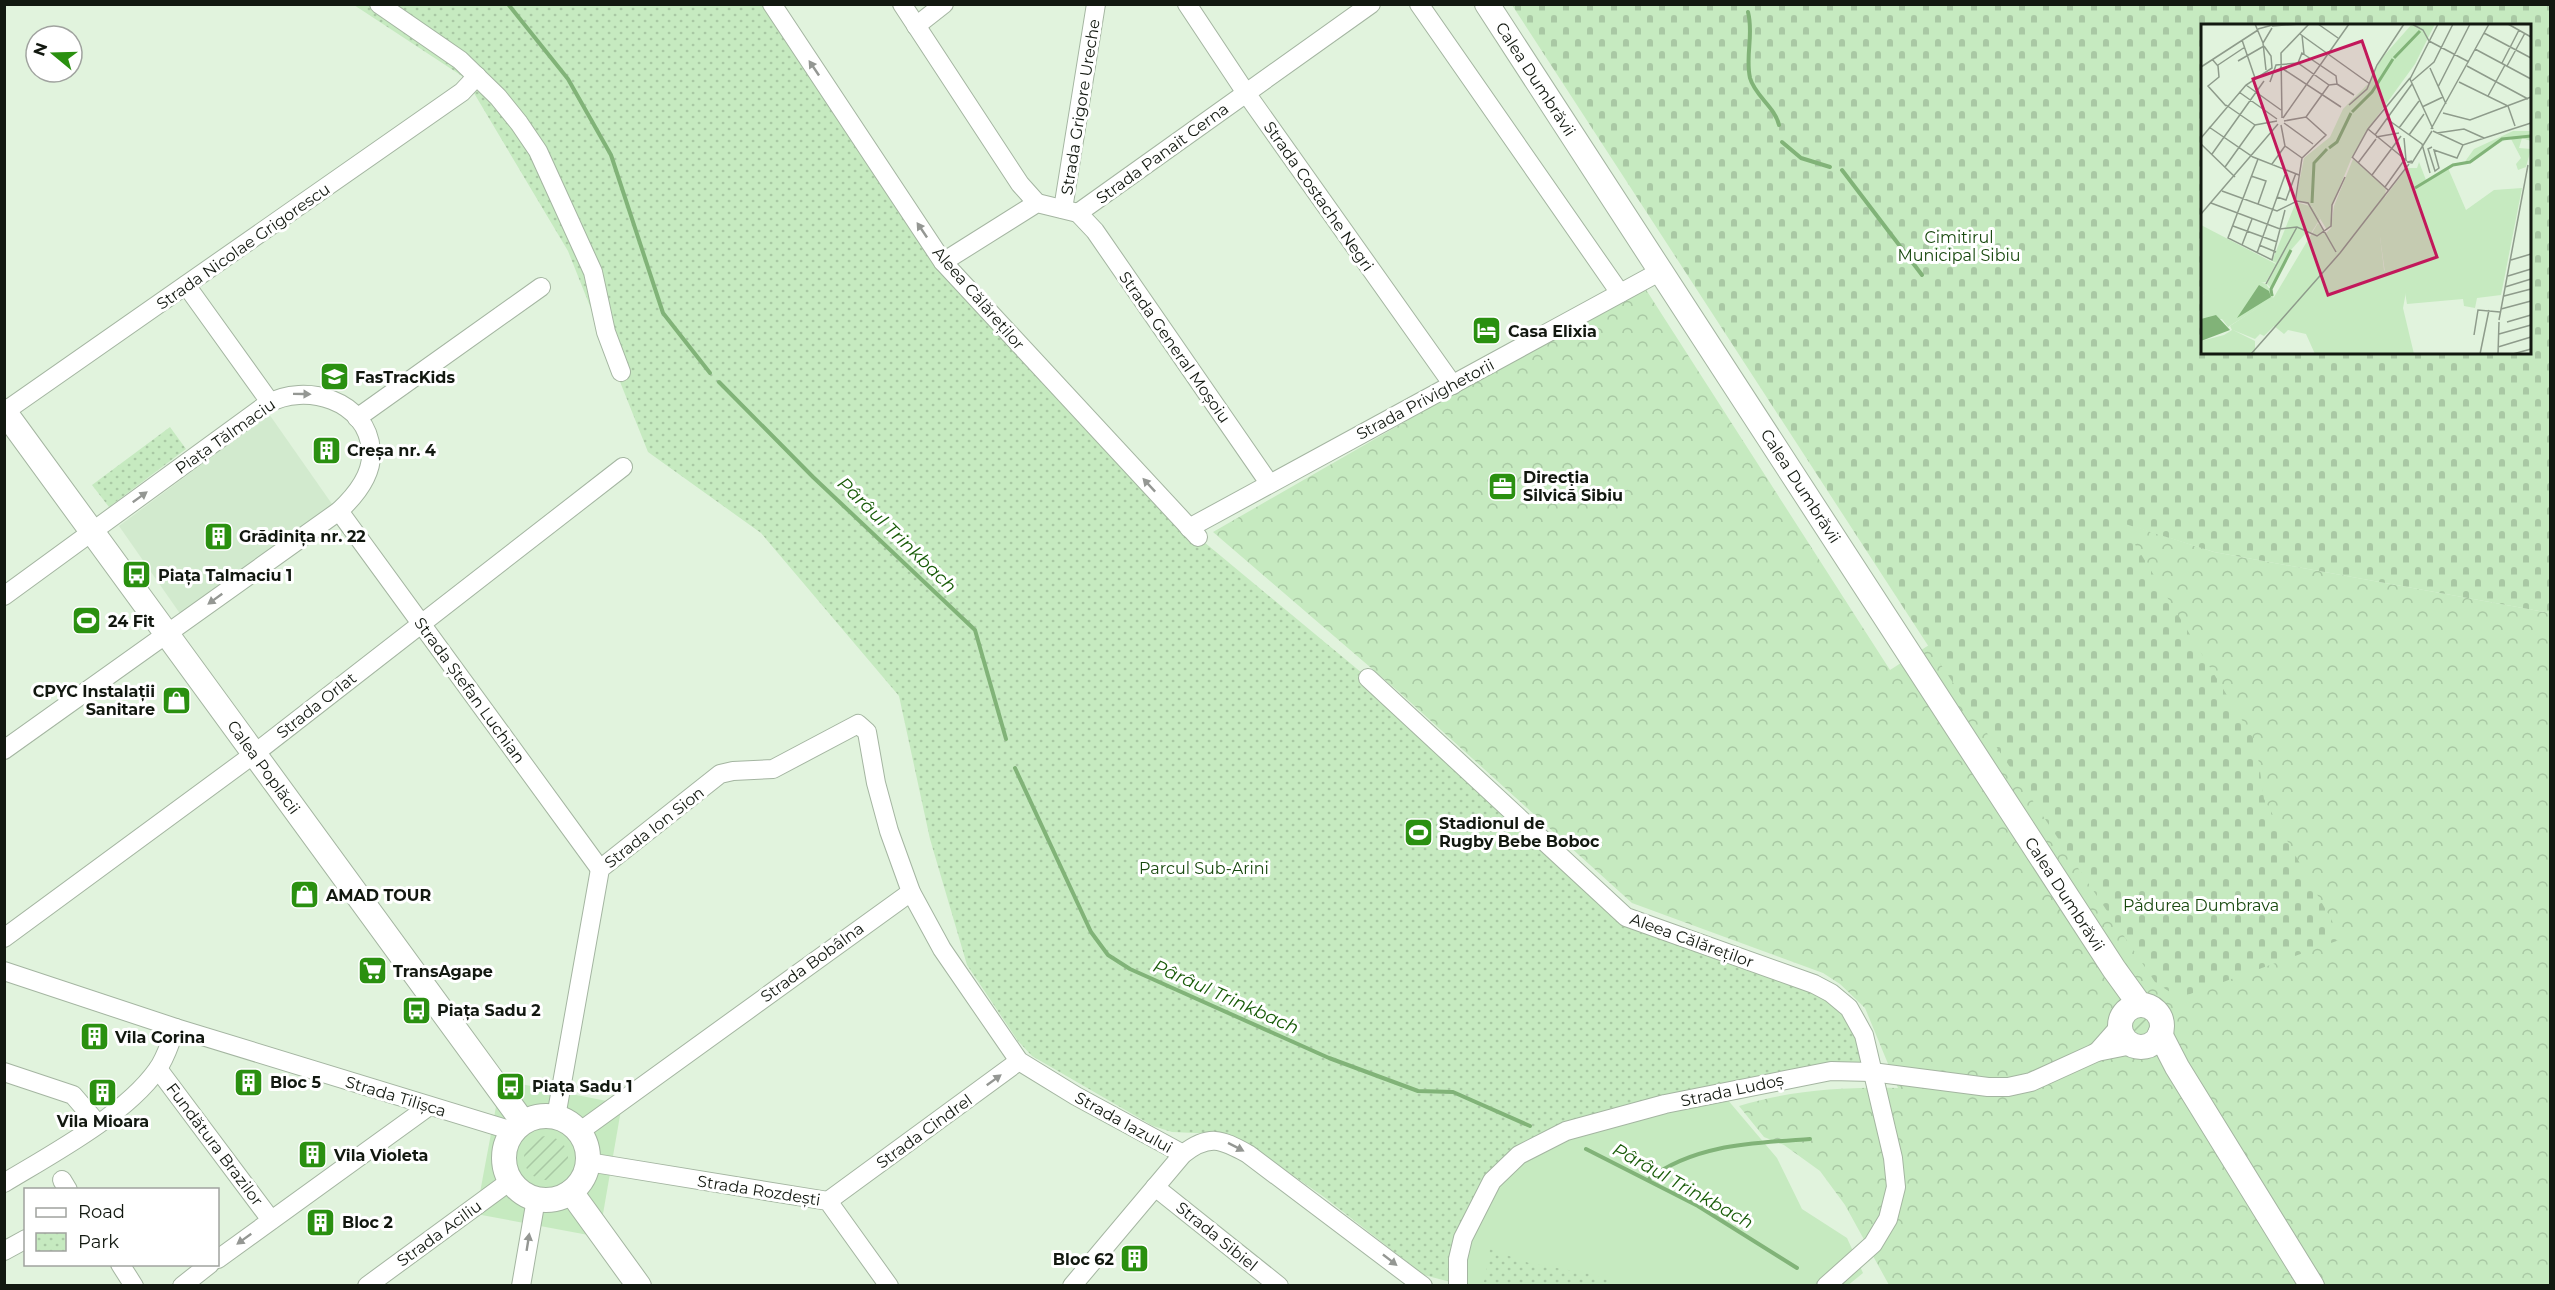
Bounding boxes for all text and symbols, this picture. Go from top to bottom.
street label: Strada Grigore Ureche [1057,18,1104,196]
street label: Calea Dumbrăvii [1492,19,1580,140]
north arrow [24,24,84,84]
inset map [2201,24,2531,354]
text: N [29,40,51,58]
one-way arrow [809,60,820,76]
street label: Strada Panait Cerna [1092,99,1232,208]
street label: Strada Costache Negri [1260,118,1377,275]
street label: Strada Nicolae Grigorescu [153,179,334,314]
one-way arrow [916,223,928,239]
park label: Cimitirul Municipal Sibiu [1897,228,2021,265]
street label: Aleea Călăreților [928,243,1029,354]
street label: Strada General Moșoiu [1114,268,1234,427]
hotel icon: Casa Elixia [1471,315,1503,347]
place label: Casa Elixia [1508,322,1597,341]
street label: Strada Privighetorii [1353,355,1497,444]
school or university icon: FasTracKids [318,361,350,393]
place label: FasTracKids [355,368,455,387]
one-way arrow [293,389,312,399]
street label: Piața Tălmaciu [172,395,280,479]
street label: Calea Dumbrăvii [1757,426,1845,547]
building icon: Creșa nr. 4 [310,434,342,466]
place label: Creșa nr. 4 [347,441,436,461]
place label: Direcția Silvică Sibiu [1523,468,1623,505]
office icon: Direcția Silvică Sibiu [1486,470,1518,502]
water label: Pârâul Trinkbach [833,472,961,598]
one-way arrow [1143,478,1157,492]
one-way arrow [132,492,147,504]
building icon: Grădinița nr. 22 [202,520,234,552]
place label: Grădinița nr. 22 [239,527,366,547]
bus stop icon: Piața Talmaciu 1 [121,559,153,591]
place label: Piața Talmaciu 1 [158,566,292,586]
one-way arrow [208,593,223,605]
sports icon: 24 Fit [71,605,103,637]
place label: 24 Fit [108,612,155,631]
street label: Strada Ștefan Luchian [409,614,529,768]
street label: Strada Orlat [273,668,360,742]
place label: CPYC Instalații Sanitare [33,682,155,719]
shop icon: CPYC Instalații Sanitare [160,684,192,716]
street label: Calea Poplăcii [223,717,304,818]
street label: Strada Ion Sion [601,783,708,872]
place label: Stadionul de Rugby Bebe Boboc [1439,814,1600,851]
sports icon: Stadionul de Rugby Bebe Boboc [1402,816,1434,848]
street label: Calea Dumbrăvii [2021,834,2109,955]
park label: Parcul Sub-Arini [1139,859,1269,878]
shop icon: AMAD TOUR [289,879,321,911]
place label: AMAD TOUR [325,886,431,905]
park label: Pădurea Dumbrava [2123,896,2279,915]
street label: Aleea Călăreților [1627,909,1756,973]
street label: Strada Bobâlna [757,919,868,1006]
supermarket icon: TransAgape [356,955,388,987]
water label: Pârâul Trinkbach [1150,955,1302,1039]
place label: TransAgape [393,962,493,981]
bus stop icon: Piața Sadu 2 [400,994,432,1026]
place label: Piața Sadu 2 [437,1001,541,1021]
building icon: Vila Corina [78,1021,110,1053]
place label: Vila Corina [114,1028,205,1047]
building icon: Bloc 5 [233,1066,265,1098]
bus stop icon: Piața Sadu 1 [495,1070,527,1102]
street label: Strada Ludoș [1679,1070,1786,1112]
street label: Strada Tilișca [343,1072,449,1122]
place label: Bloc 5 [270,1073,322,1092]
one-way arrow [985,1074,1001,1086]
building icon: Vila Mioara [87,1077,119,1109]
place label: Piața Sadu 1 [532,1077,632,1097]
street label: Fundătura Brazilor [162,1079,267,1209]
street label: Strada Iazului [1072,1088,1176,1157]
street label: Strada Cindrel [873,1090,976,1172]
place label: Vila Mioara [56,1112,149,1131]
water label: Pârâul Trinkbach [1609,1138,1757,1234]
building icon: Vila Violeta [297,1139,329,1171]
one-way arrow [1228,1143,1245,1152]
place label: Vila Violeta [333,1146,429,1165]
street label: Strada Rozdești [696,1171,822,1211]
legend [24,1188,219,1266]
street label: Strada Aciliu [393,1196,485,1270]
street label: Strada Sibiel [1172,1198,1261,1275]
text: Road [78,1201,125,1223]
building icon: Bloc 2 [305,1206,337,1238]
place label: Bloc 2 [342,1213,393,1232]
text: Park [78,1231,119,1253]
one-way arrow [237,1233,252,1245]
one-way arrow [524,1233,533,1252]
building icon: Bloc 62 [1119,1243,1151,1275]
place label: Bloc 62 [1053,1250,1114,1269]
one-way arrow [1383,1253,1398,1265]

